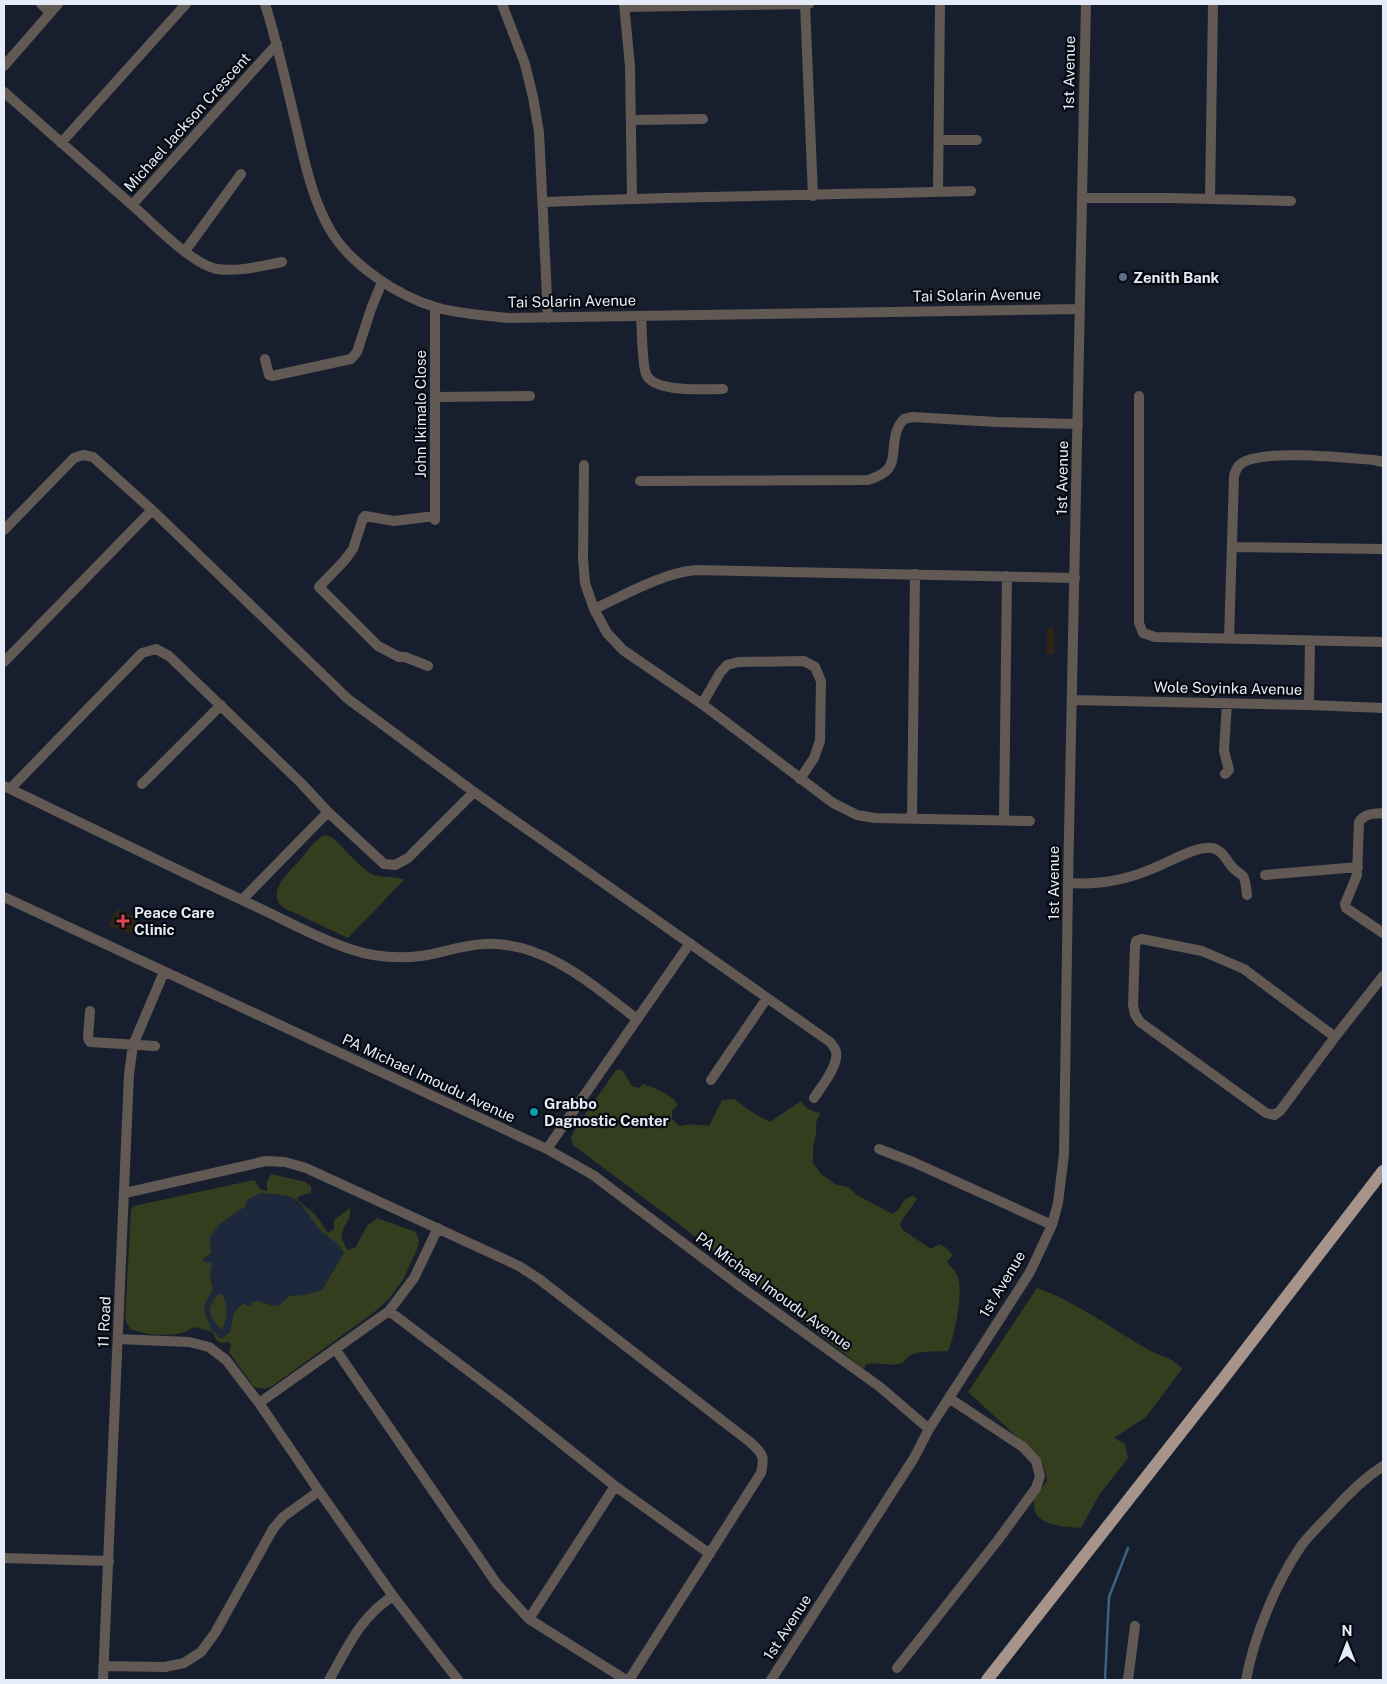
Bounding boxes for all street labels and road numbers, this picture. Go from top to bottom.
street label: 1st Avenue [1060,36,1078,110]
street label: Michael Jackson Crescent [120,49,254,195]
street label: Tai Solarin Avenue [913,285,1041,305]
street label: Tai Solarin Avenue [508,291,636,311]
street label: John Ikimalo Close [412,350,429,478]
street label: 1st Avenue [1053,441,1071,515]
street label: Wole Soyinka Avenue [1153,678,1303,698]
street label: 1st Avenue [1045,846,1062,920]
street label: PA Michael Imoudu Avenue [340,1030,518,1126]
street label: PA Michael Imoudu Avenue [693,1229,855,1353]
street label: 1st Avenue [976,1248,1028,1320]
street label: 11 Road [94,1296,114,1348]
street label: 1st Avenue [760,1591,814,1663]

